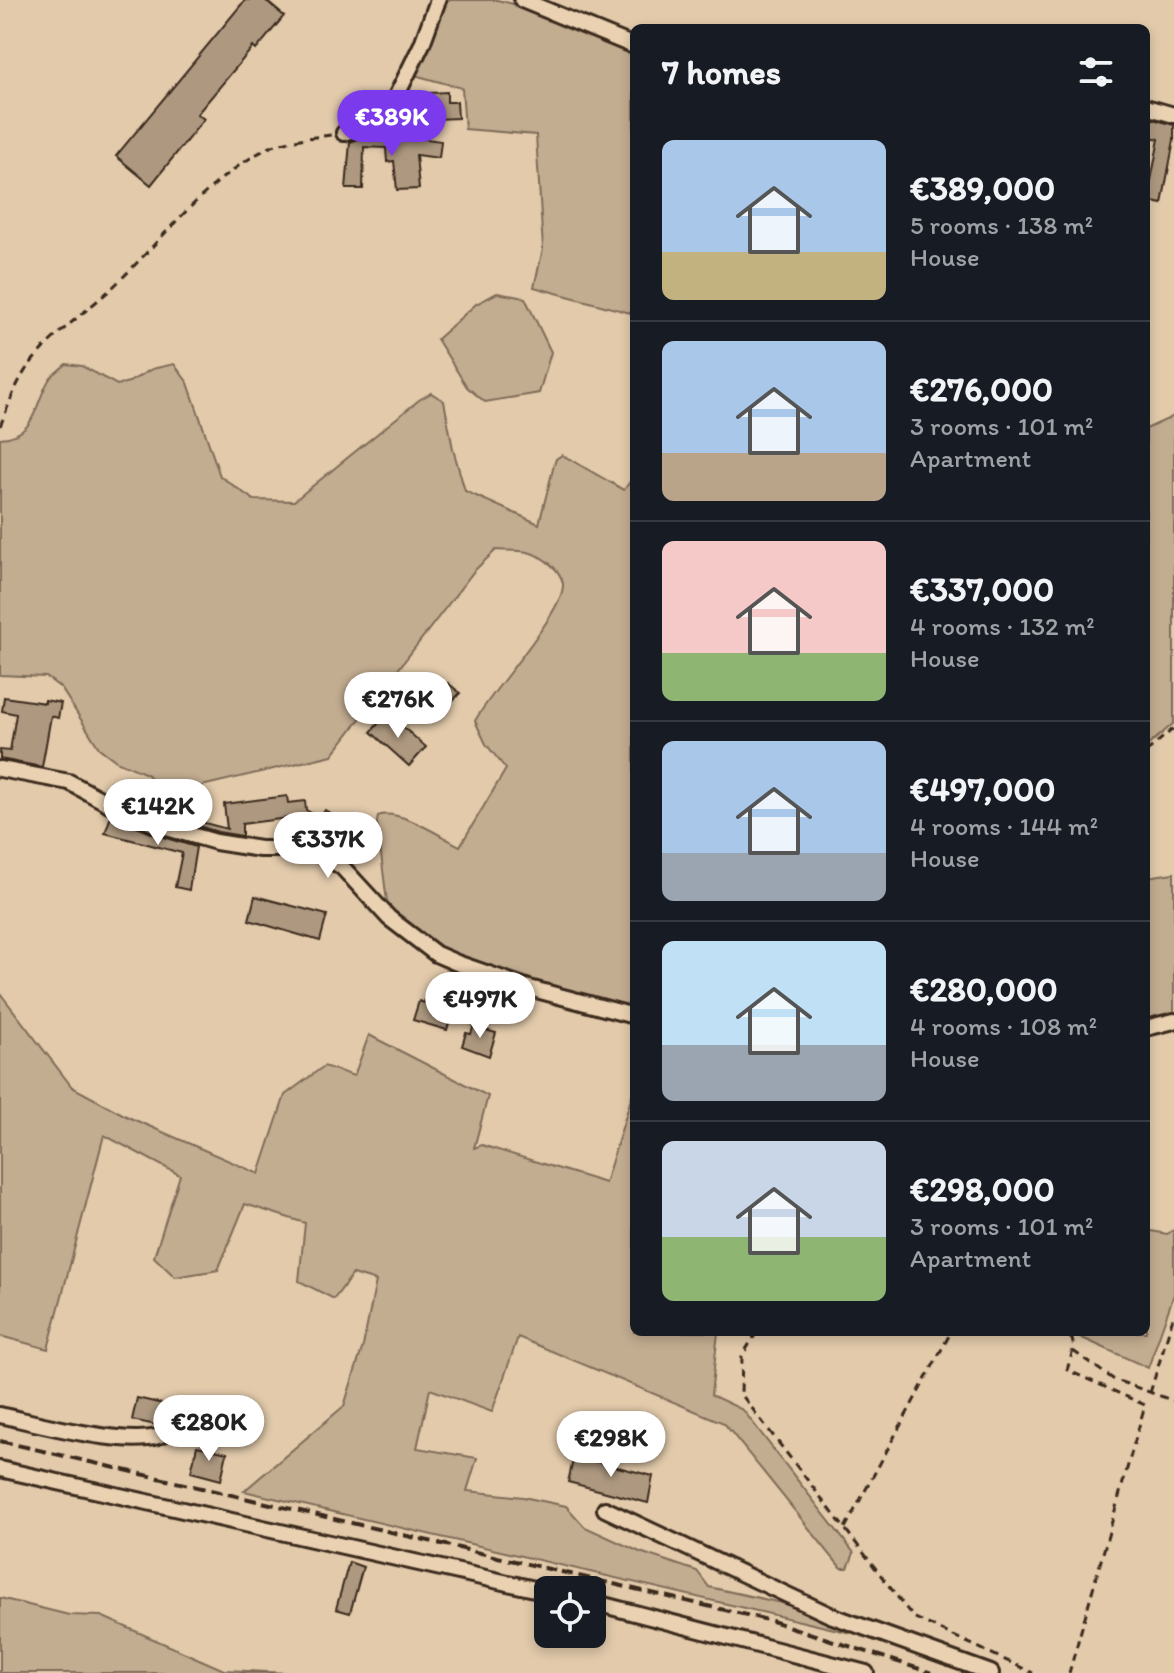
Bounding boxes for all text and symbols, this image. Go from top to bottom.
icon: filters [1074,50,1118,94]
text: 7 homes [662,52,781,93]
pin: €389K [336,90,448,158]
text: €389K [355,100,429,132]
text: €389,000 [910,168,1055,209]
icon: home [726,172,822,268]
text: 5 rooms · 138 m² [910,209,1093,241]
text: House [910,241,980,273]
text: €276,000 [910,369,1053,410]
icon: home [726,373,822,469]
text: 3 rooms · 101 m² [910,410,1093,442]
text: Apartment [910,442,1031,474]
text: €337,000 [910,569,1054,610]
icon: home [726,573,822,669]
text: 4 rooms · 132 m² [910,610,1095,642]
text: House [910,642,980,674]
pin: €276K [342,672,454,740]
text: €276K [362,682,434,714]
text: €497,000 [910,769,1055,810]
icon: home [726,773,822,869]
pin: €142K [102,779,214,847]
text: €142K [122,789,194,821]
text: 4 rooms · 144 m² [910,810,1098,842]
pin: €337K [272,812,384,880]
text: €337K [292,822,364,854]
text: House [910,842,980,874]
text: €280,000 [910,969,1058,1010]
pin: €497K [424,972,536,1040]
icon: home [726,973,822,1069]
text: €497K [443,982,517,1014]
text: 4 rooms · 108 m² [910,1010,1097,1042]
text: House [910,1042,980,1074]
text: €298,000 [910,1169,1055,1210]
icon: home [726,1173,822,1269]
text: 3 rooms · 101 m² [910,1210,1093,1242]
text: Apartment [910,1242,1031,1274]
pin: €280K [153,1395,265,1463]
text: €280K [171,1405,247,1437]
pin: €298K [555,1411,667,1479]
text: €298K [575,1421,647,1453]
map controls [534,1576,606,1648]
button: locate [534,1576,606,1648]

